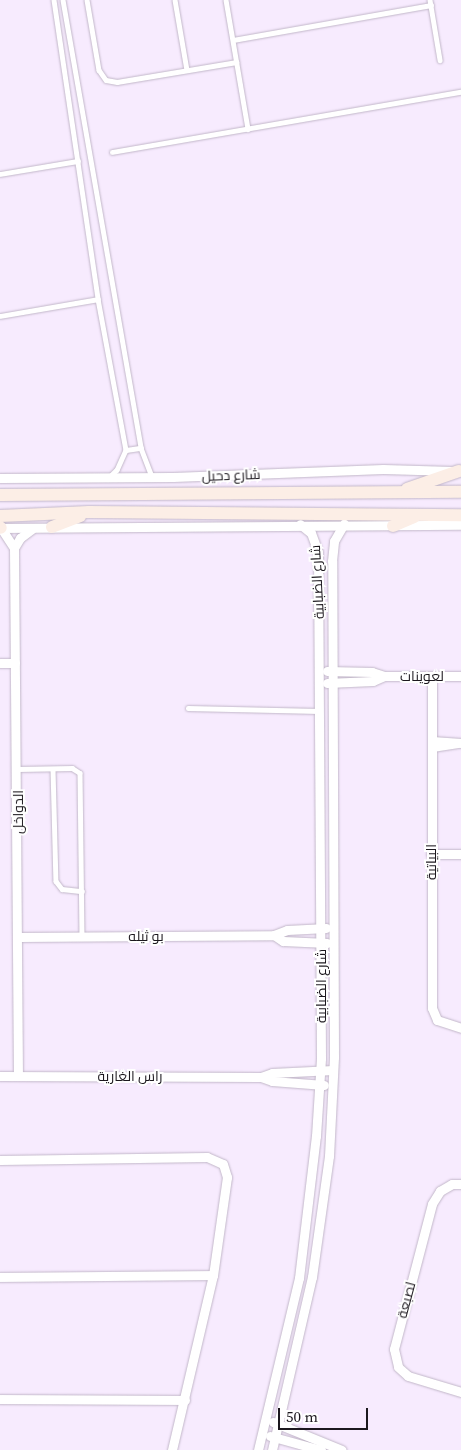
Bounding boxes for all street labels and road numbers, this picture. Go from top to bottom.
street label: شارع دحيل [201,466,261,484]
street label: شارع الضبابية [307,545,327,619]
street label: لعوينات [400,668,444,684]
street label: الدواخل [10,790,26,834]
street label: البياتية [423,844,439,880]
street label: بو ثيله [128,928,164,944]
street label: شارع الضبابية [313,949,329,1023]
street label: راس الغارية [98,1068,162,1084]
street label: لصبعة [393,1280,419,1320]

